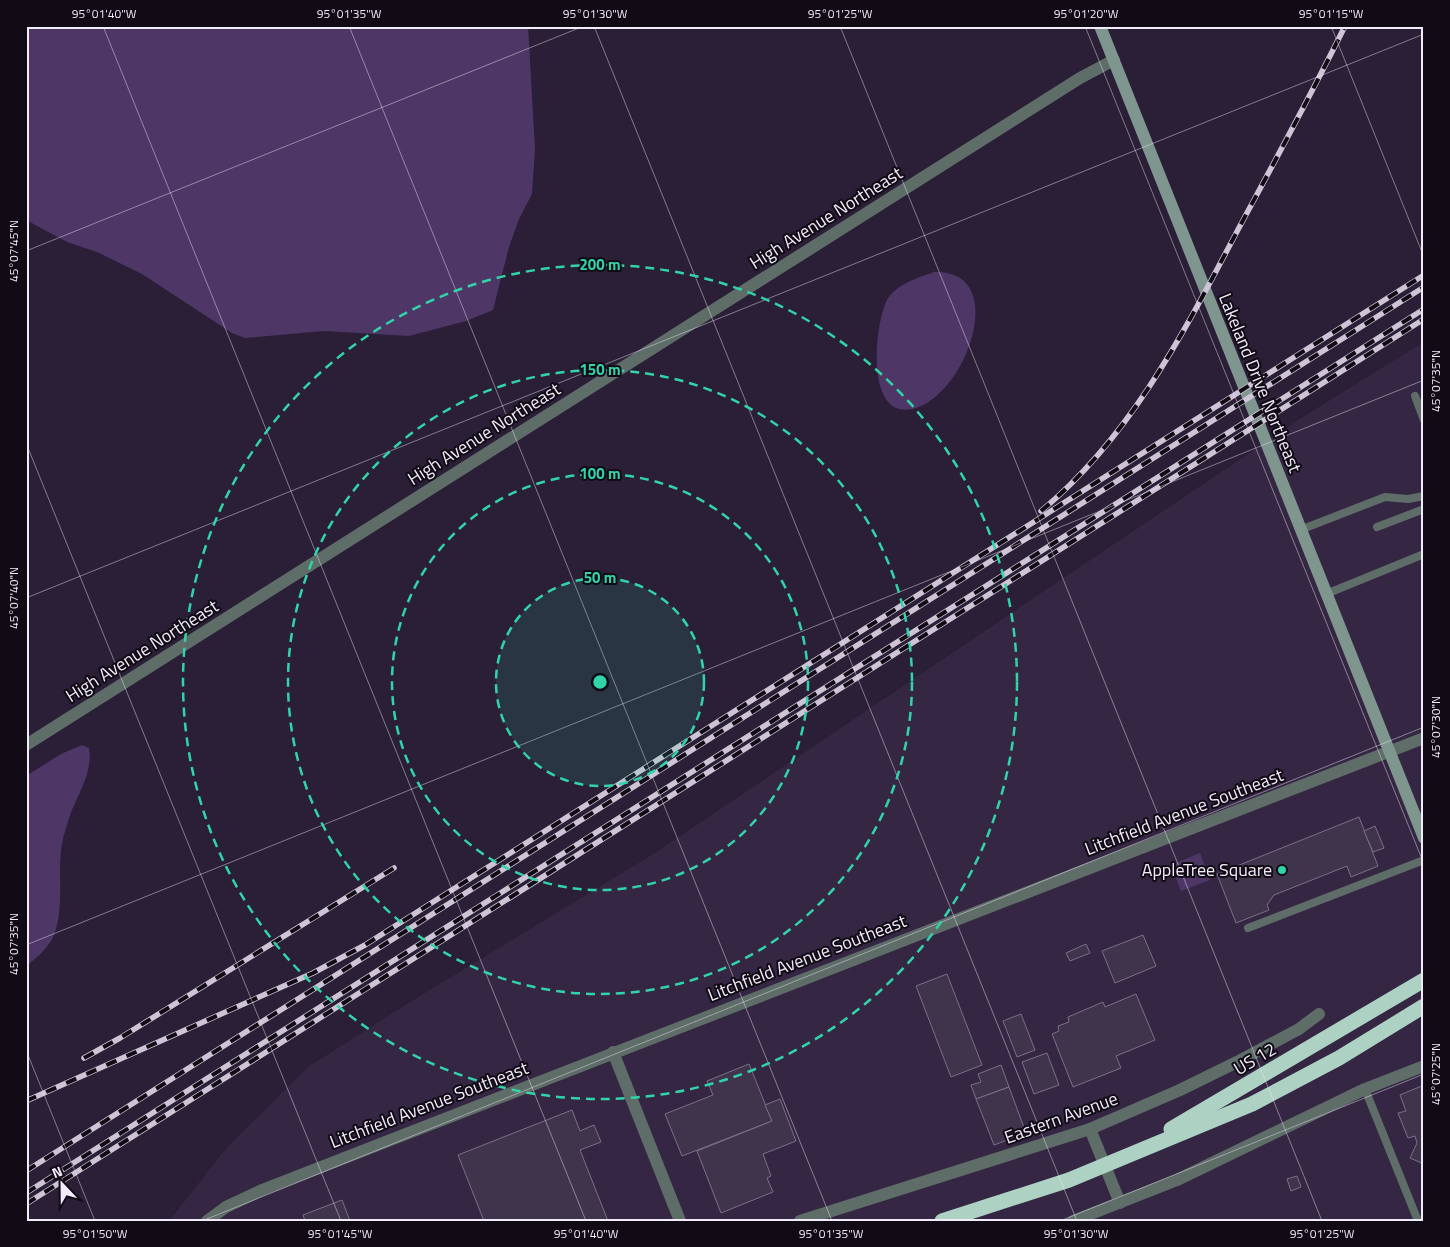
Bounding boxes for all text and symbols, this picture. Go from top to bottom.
text: 95°01'40"W [72,4,137,23]
text: 95°01'35"W [317,4,382,23]
text: 95°01'30"W [563,4,628,23]
text: 95°01'25"W [808,4,873,23]
text: 95°01'20"W [1054,4,1119,23]
text: 95°01'15"W [1299,4,1364,23]
street label: High Avenue Northeast [744,159,908,276]
text: 45°07'45"N [4,220,23,282]
text: 200 m [579,253,621,276]
street label: Lakeland Drive Northeast [1212,289,1309,477]
text: 45°07'35"N [1426,350,1445,412]
text: 150 m [579,358,621,381]
street label: High Avenue Northeast [402,375,566,492]
text: 100 m [579,462,621,485]
text: 50 m [584,566,616,589]
text: 45°07'40"N [4,567,23,629]
street label: High Avenue Northeast [60,592,224,709]
centre of rings [591,673,609,691]
text: 45°07'30"N [1426,696,1445,758]
street label: Litchfield Avenue Southeast [1081,761,1288,862]
place label: AppleTree Square [1142,856,1272,883]
marker: AppleTree Square [1276,864,1288,876]
street label: Litchfield Avenue Southeast [704,907,911,1008]
text: 45°07'35"N [4,913,23,975]
street label: US 12 [1228,1035,1281,1082]
text: 45°07'25"N [1426,1043,1445,1105]
street label: Litchfield Avenue Southeast [326,1054,533,1155]
street label: Eastern Avenue [1000,1085,1121,1151]
north arrow [38,1160,88,1210]
text: N [49,1160,65,1183]
text: 95°01'50"W [63,1224,128,1243]
text: 95°01'45"W [308,1224,373,1243]
text: 95°01'40"W [554,1224,619,1243]
text: 95°01'35"W [799,1224,864,1243]
text: 95°01'30"W [1044,1224,1109,1243]
text: 95°01'25"W [1290,1224,1355,1243]

